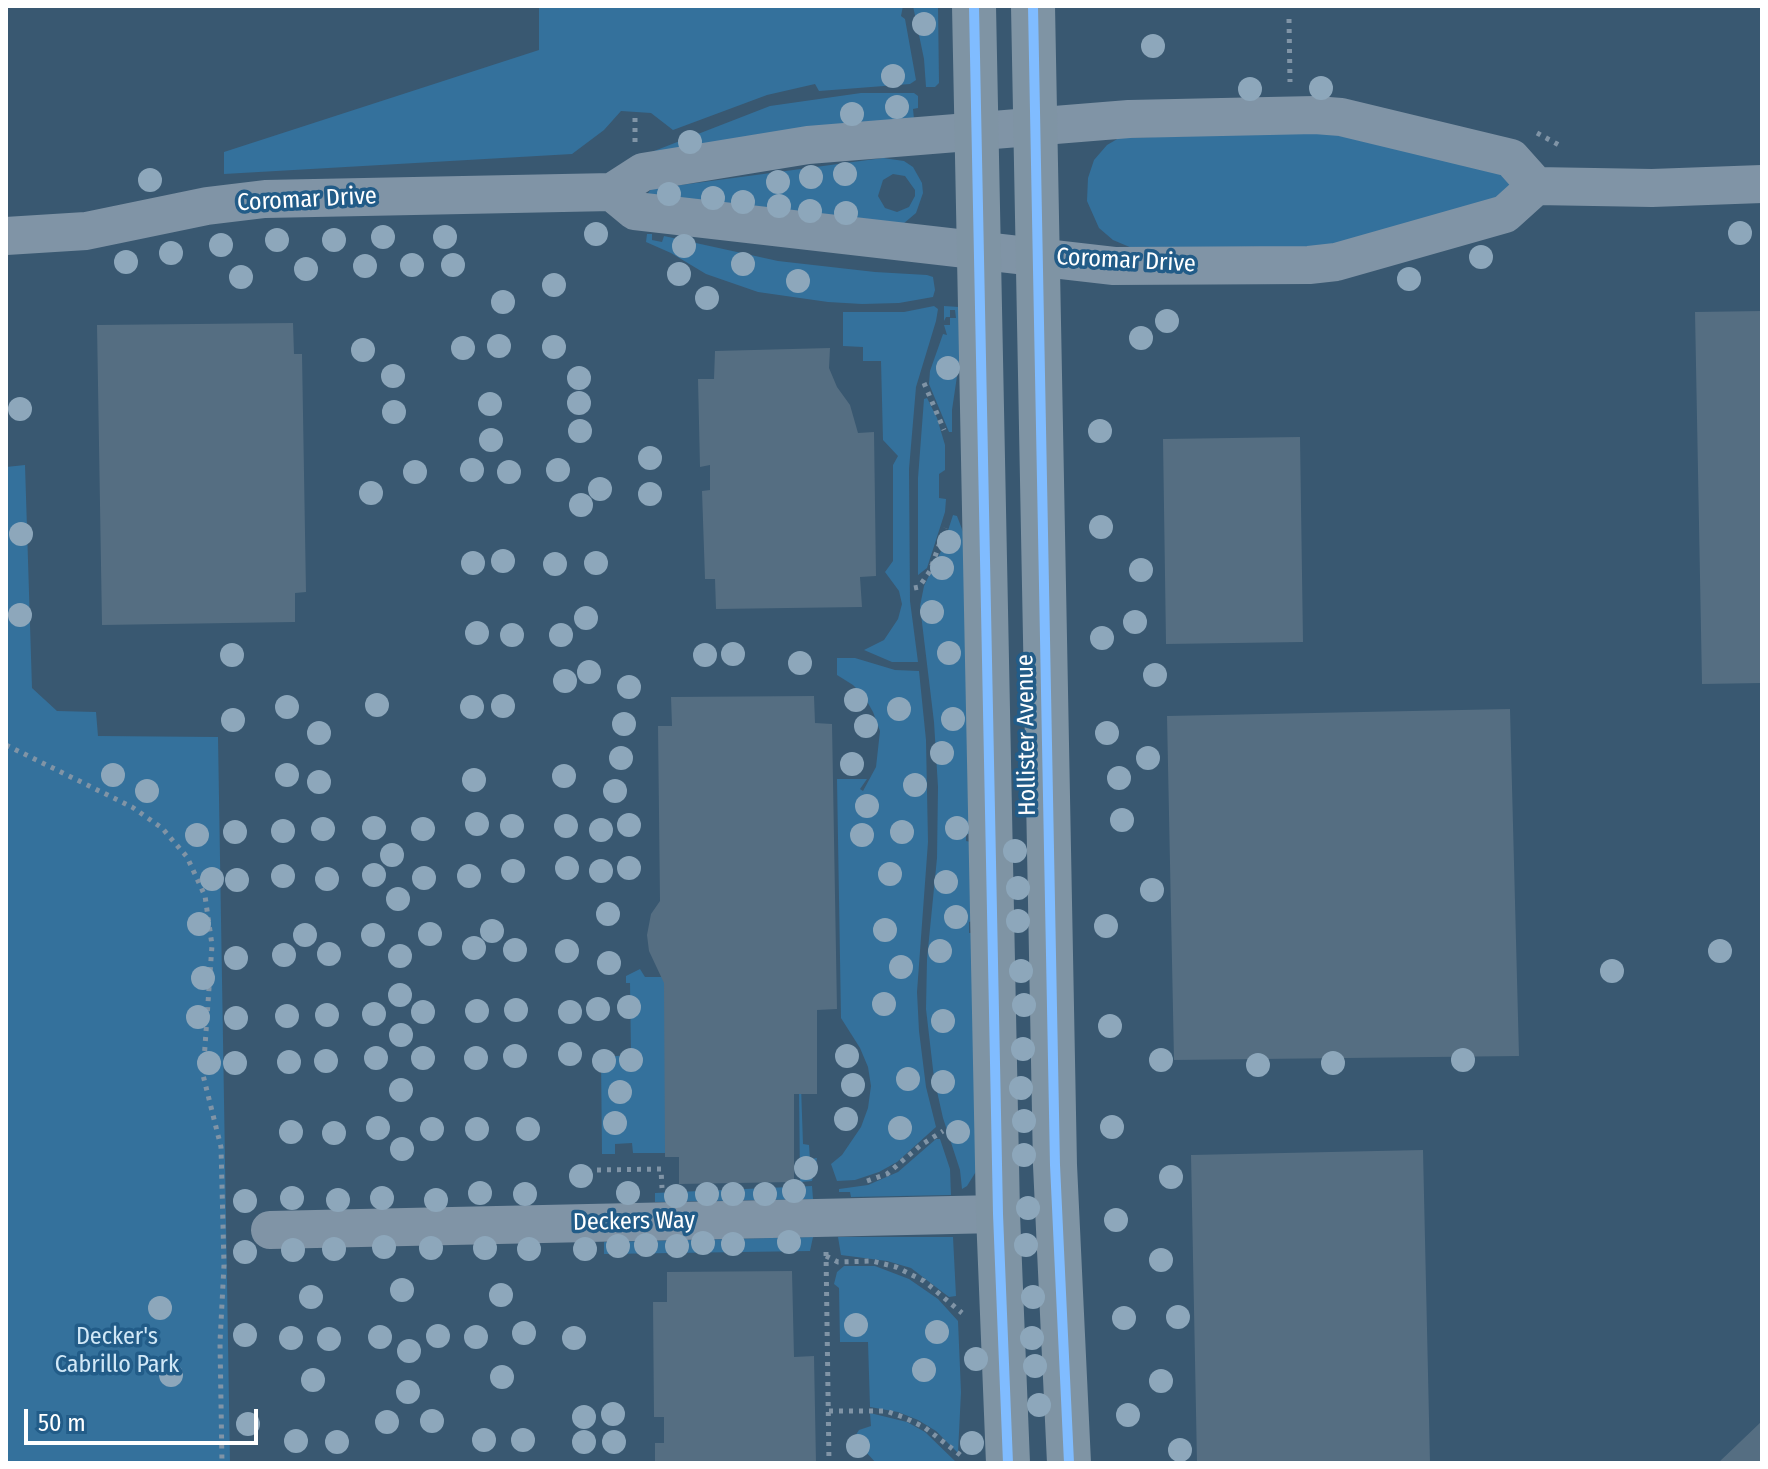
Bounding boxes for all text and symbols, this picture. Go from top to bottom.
street label: Coromar Drive [236,182,378,218]
street label: Coromar Drive [1055,243,1197,279]
street label: Hollister Avenue [1011,654,1043,816]
street label: Deckers Way [573,1207,695,1237]
park label: Decker's Cabrillo Park [55,1323,179,1379]
scale bar [28,1393,262,1443]
text: 50 m [38,1409,86,1437]

